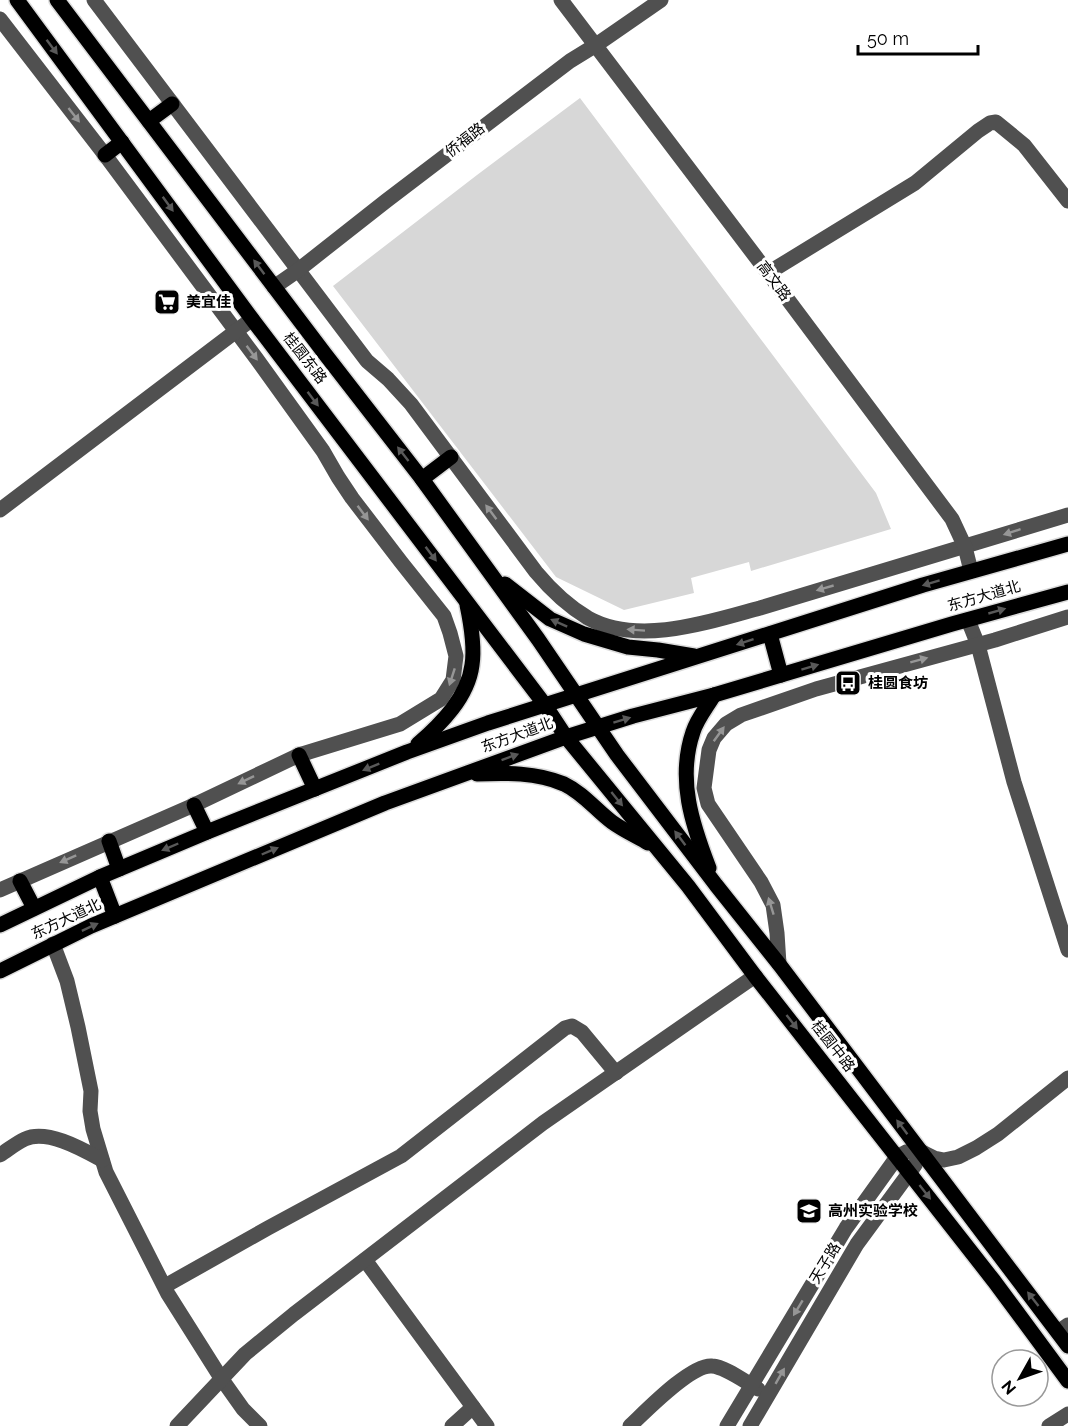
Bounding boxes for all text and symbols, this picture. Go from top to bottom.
scale bar [858,18,978,56]
text: 50 m [867,28,909,49]
one-way arrow [45,39,58,55]
one-way arrow [67,107,80,123]
street label: 侨福路 [442,119,488,161]
one-way arrow [161,196,173,211]
street label: 高文路 [753,258,795,304]
one-way arrow [253,259,265,274]
supermarket icon: 美宜佳 [152,287,182,317]
place label: 美宜佳 [186,293,231,311]
street label: 桂圆东路 [279,329,331,387]
one-way arrow [245,345,258,361]
one-way arrow [307,391,319,406]
one-way arrow [398,447,410,462]
one-way arrow [485,504,497,520]
one-way arrow [357,505,369,520]
one-way arrow [1003,528,1021,537]
one-way arrow [425,546,437,562]
street label: 东方大道北 [945,577,1023,615]
one-way arrow [922,579,940,588]
one-way arrow [816,584,834,593]
one-way arrow [988,606,1006,616]
one-way arrow [551,619,568,628]
one-way arrow [626,625,645,635]
one-way arrow [736,638,754,647]
one-way arrow [910,655,928,665]
one-way arrow [801,662,819,671]
one-way arrow [446,668,456,686]
bus stop icon: 桂圆食坊 [833,668,863,698]
place label: 桂圆食坊 [868,674,928,692]
street label: 东方大道北 [479,714,555,756]
one-way arrow [613,715,631,724]
one-way arrow [713,726,725,742]
one-way arrow [501,752,519,762]
one-way arrow [362,763,380,772]
one-way arrow [238,775,255,784]
one-way arrow [610,791,622,806]
one-way arrow [675,831,687,846]
one-way arrow [161,842,179,852]
one-way arrow [261,846,279,855]
one-way arrow [59,855,77,864]
street label: 东方大道北 [28,895,104,943]
one-way arrow [766,897,775,915]
one-way arrow [81,921,99,931]
one-way arrow [785,1014,798,1030]
street label: 桂圆中路 [807,1017,859,1075]
one-way arrow [896,1119,909,1135]
one-way arrow [918,1184,931,1200]
school or university icon: 高州实验学校 [794,1196,824,1226]
place label: 高州实验学校 [828,1202,918,1220]
street label: 天子路 [806,1239,844,1287]
one-way arrow [1027,1292,1039,1307]
one-way arrow [792,1300,803,1316]
north arrow [990,1348,1050,1408]
one-way arrow [774,1368,785,1384]
text: N [998,1377,1020,1398]

